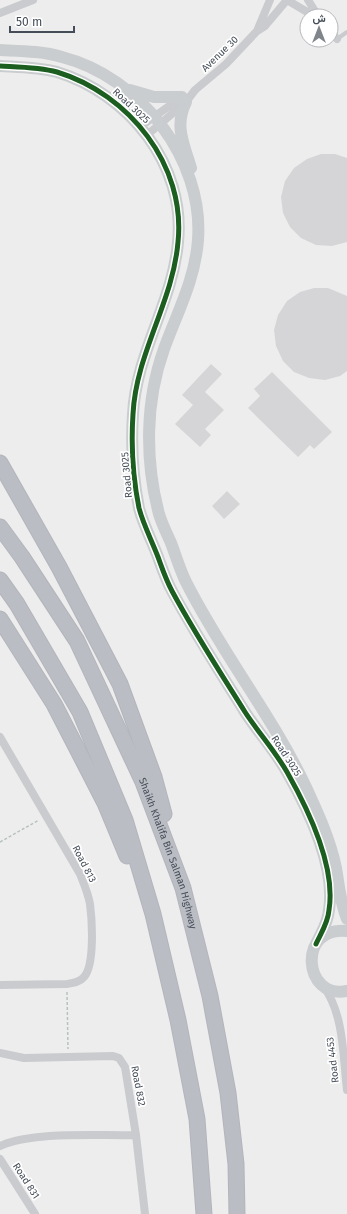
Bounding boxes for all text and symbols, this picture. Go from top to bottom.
scale bar [10,8,74,34]
north arrow [299,8,339,48]
text: ش [312,12,326,25]
text: 50 m [16,15,42,29]
street label: Avenue 30 [199,33,241,74]
street label: Road 3025 [110,86,152,126]
street label: Road 3025 [119,452,135,498]
street label: Road 3025 [268,733,304,779]
street label: Shaikh Khalifa Bin Salman Highway [136,776,199,930]
street label: Road 813 [70,843,98,885]
street label: Road 4453 [324,1036,342,1084]
street label: Road 832 [128,1065,148,1107]
street label: Road 831 [10,1161,42,1201]

